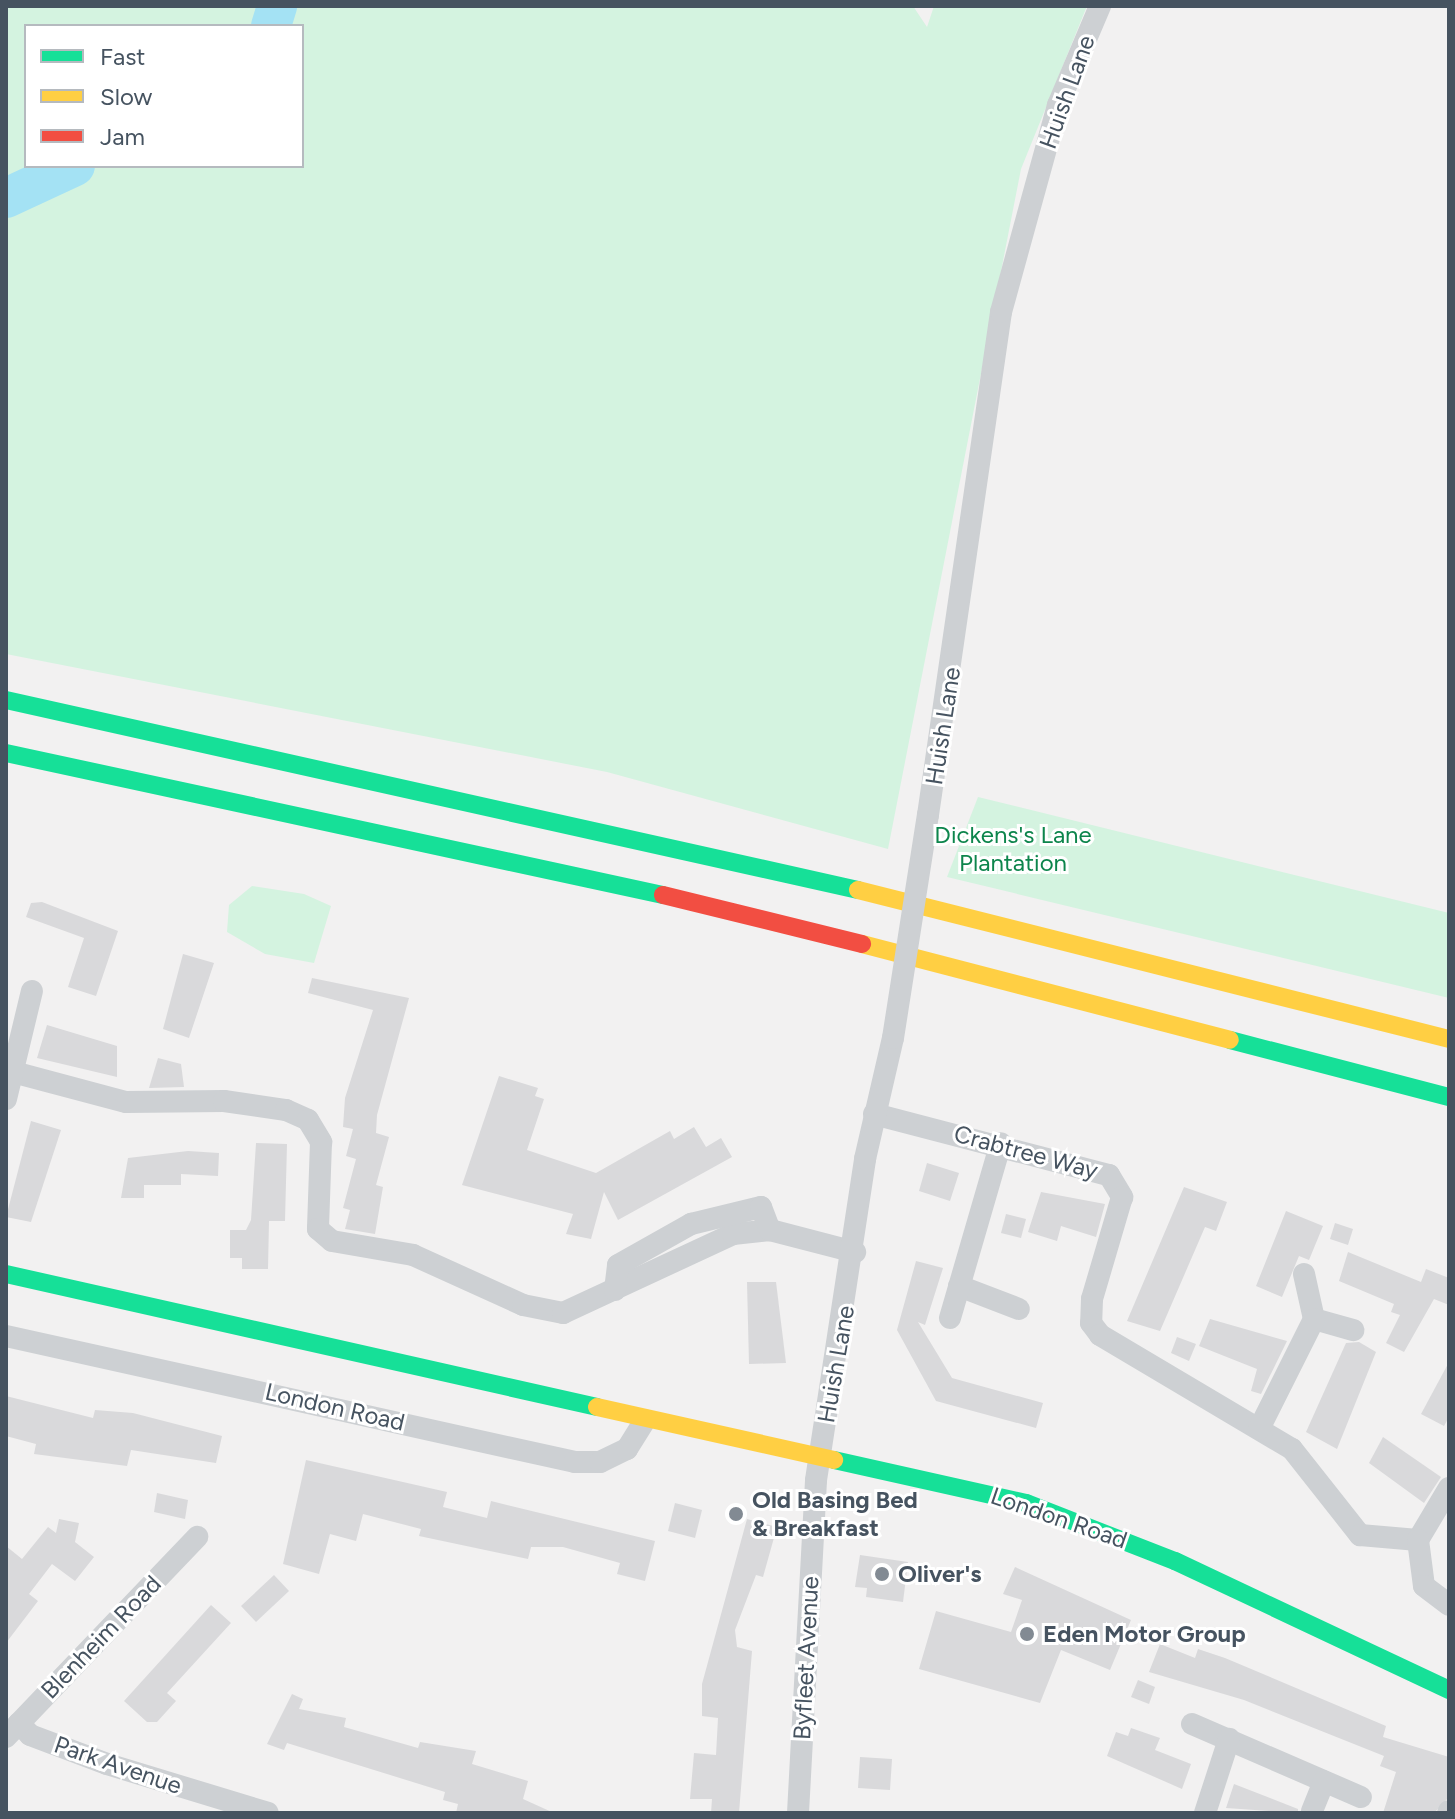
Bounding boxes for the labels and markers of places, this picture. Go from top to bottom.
place label: Old Basing Bed & Breakfast [752,1486,918,1542]
marker: Old Basing Bed & Breakfast [727,1505,745,1523]
place label: Oliver's [898,1560,981,1588]
marker: Oliver's [873,1565,891,1583]
place label: Eden Motor Group [1043,1620,1246,1648]
marker: Eden Motor Group [1018,1625,1036,1643]

